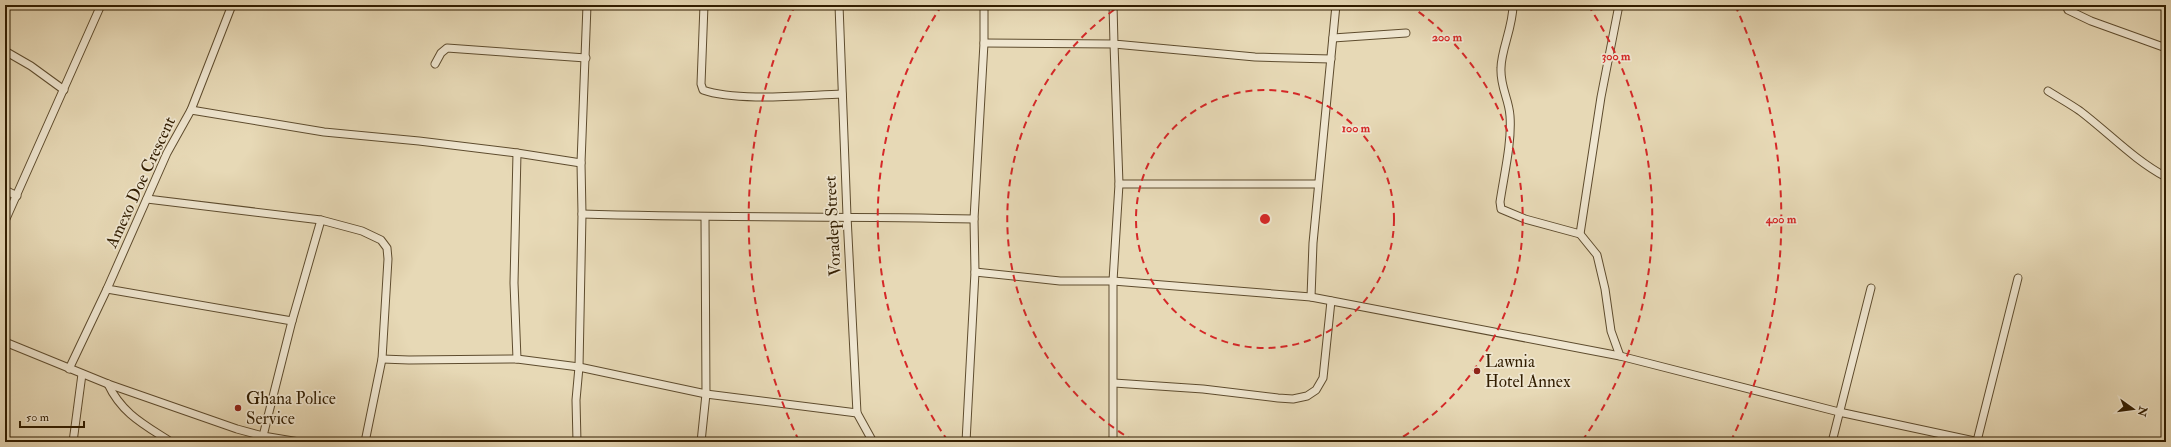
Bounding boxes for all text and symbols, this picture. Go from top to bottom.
text: 200 m [1432,30,1463,45]
text: 300 m [1602,49,1631,64]
street label: Amexo Doe Crescent [100,113,180,252]
text: 100 m [1342,121,1371,136]
street label: Voradep Street [819,175,847,277]
centre of rings [1258,212,1272,226]
text: 400 m [1765,212,1797,227]
place label: Lawnia Hotel Annex [1485,351,1571,392]
marker: Lawnia Hotel Annex [1472,366,1482,376]
place label: Ghana Police Service [246,388,336,429]
north arrow [2113,389,2153,429]
scale bar [20,403,84,429]
marker: Ghana Police Service [233,403,243,413]
text: N [2134,404,2150,419]
text: 50 m [26,410,50,425]

